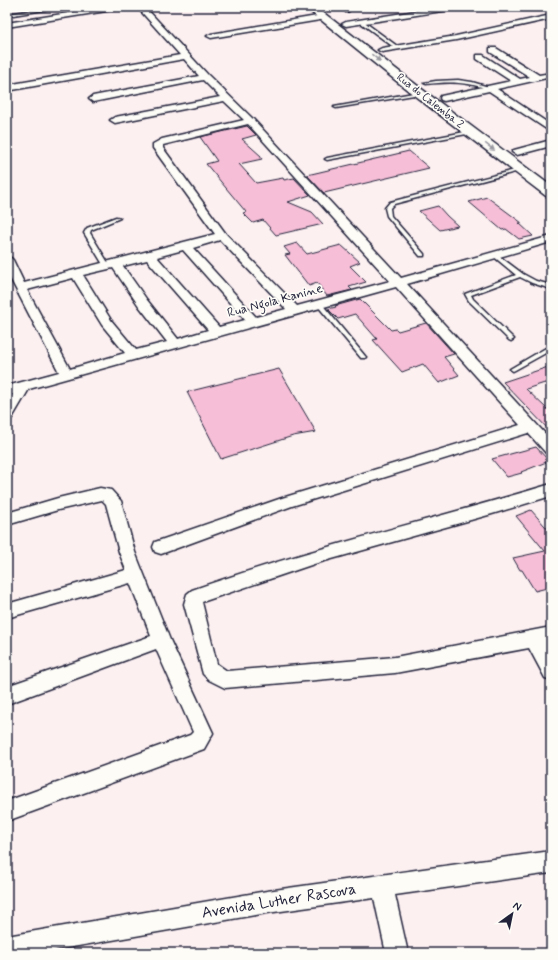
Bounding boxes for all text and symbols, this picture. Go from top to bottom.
one-way arrow [371,54,382,63]
street label: Rua do Calemba 2 [393,70,467,132]
one-way arrow [484,142,495,151]
street label: Rua Ngola Kanine [225,280,325,324]
street label: Avenida Luther Rascova [200,878,358,924]
north arrow [492,894,532,934]
text: N [510,899,524,914]

